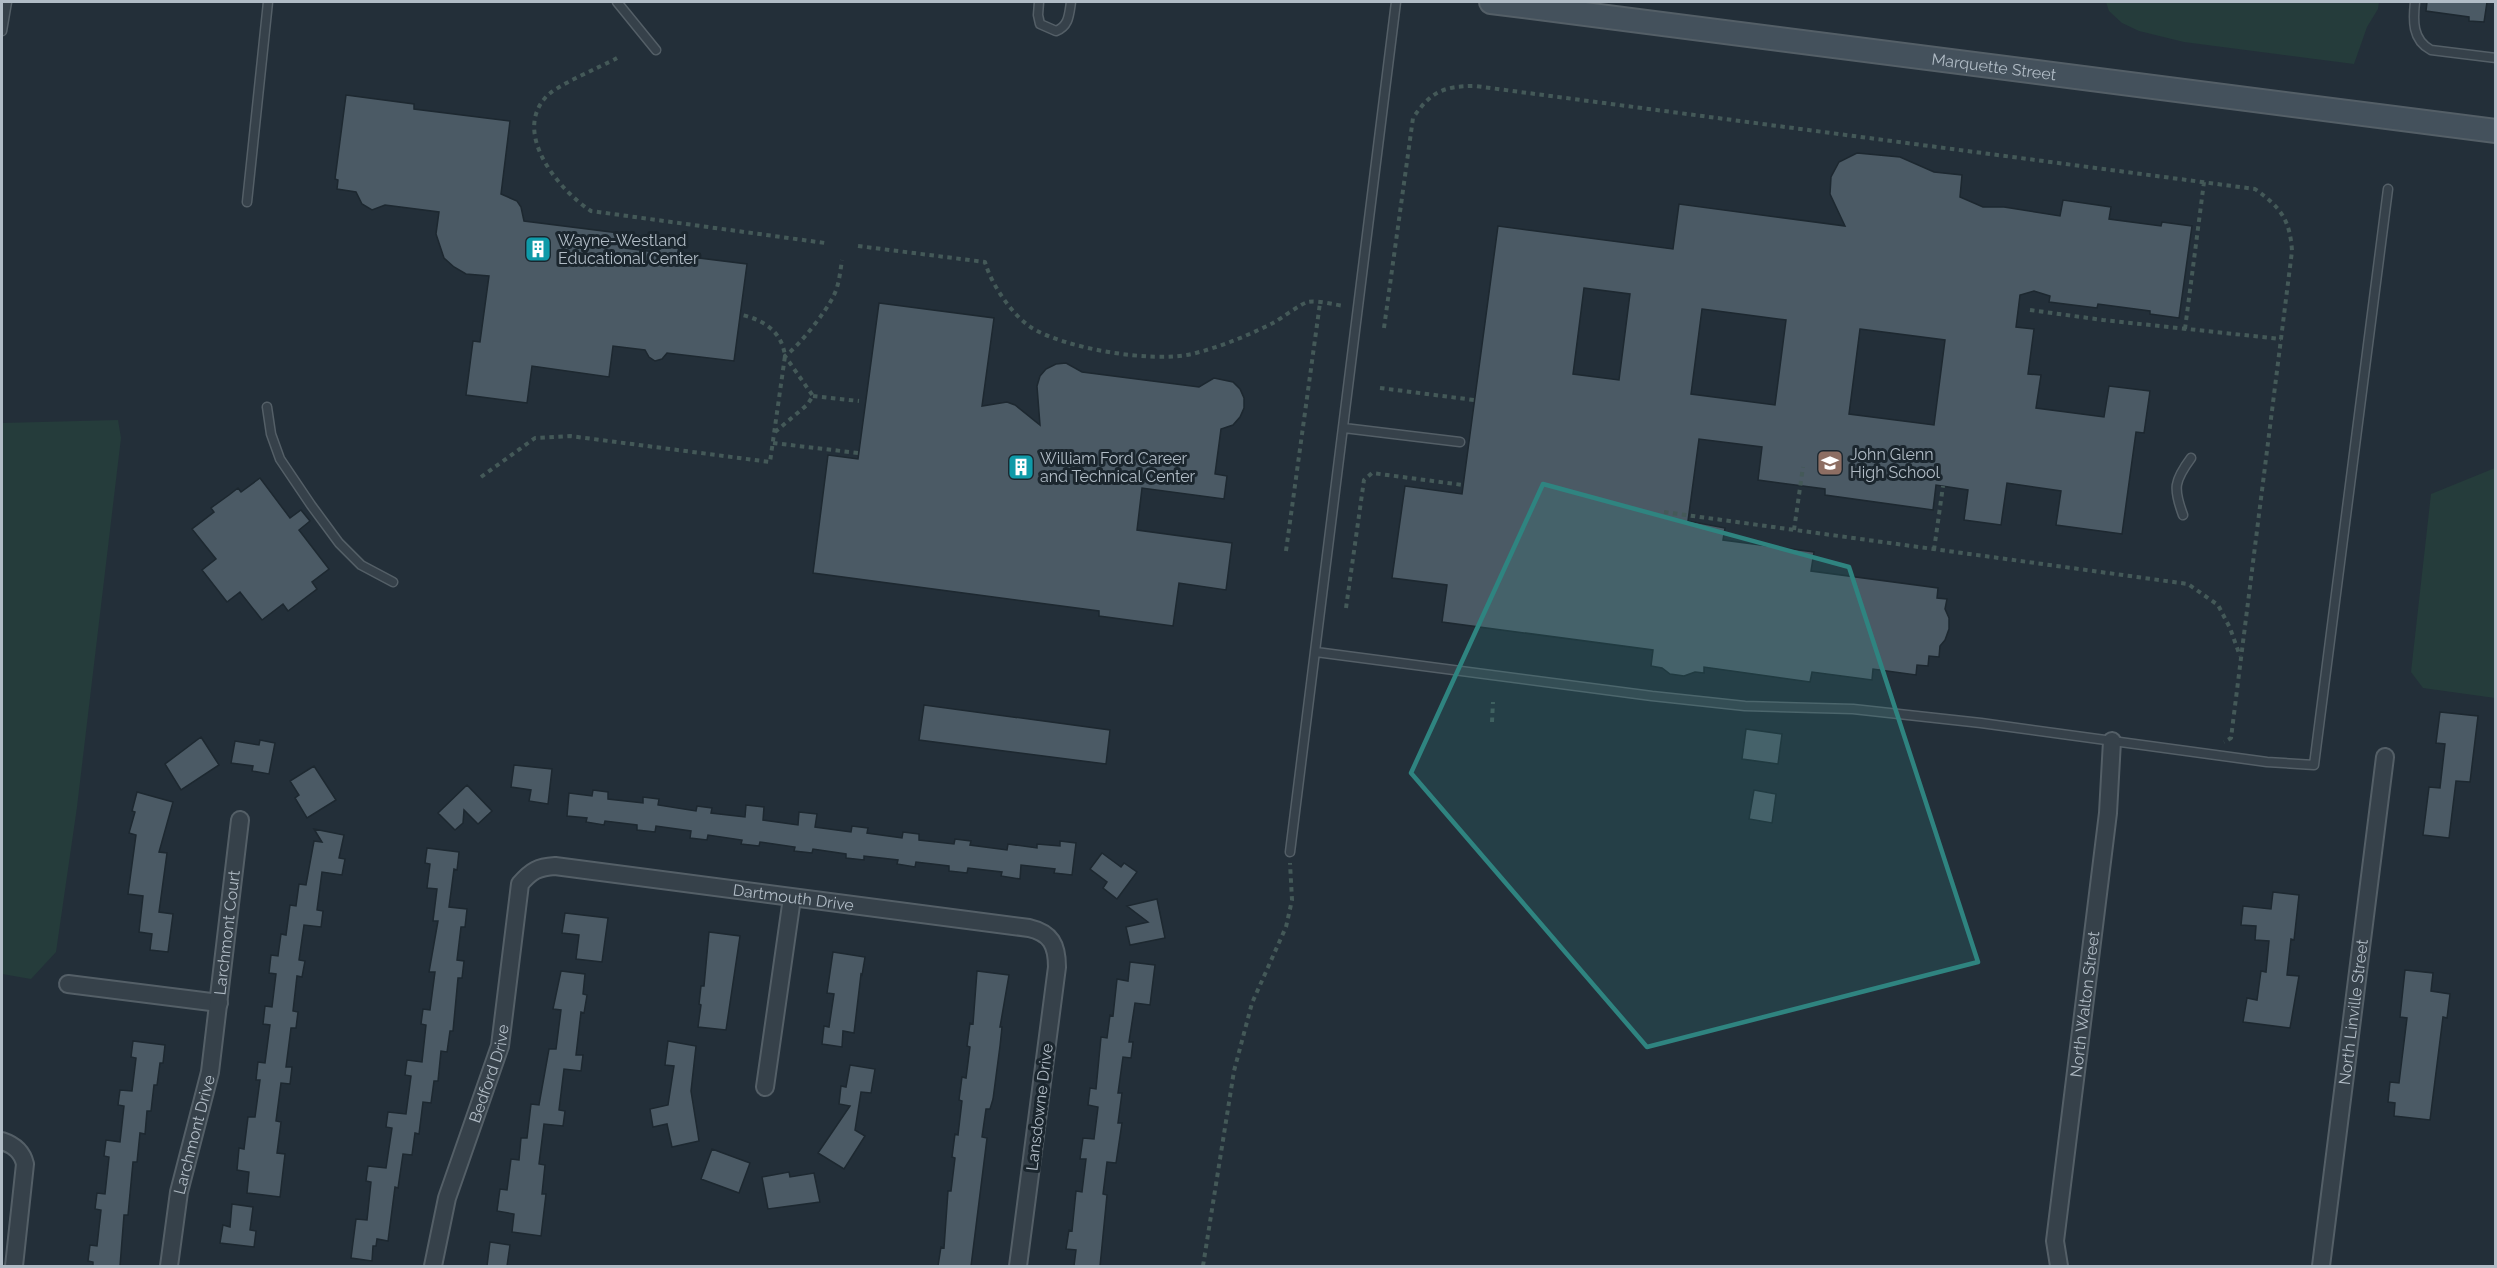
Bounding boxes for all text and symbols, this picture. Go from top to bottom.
street label: Marquette Street [1930,50,2058,85]
place label: Wayne-Westland Educational Center [558,231,699,268]
building icon: Wayne-Westland Educational Center [523,234,553,264]
place label: John Glenn High School [1850,445,1940,482]
school or university icon: John Glenn High School [1815,448,1845,478]
place label: William Ford Career and Technical Center [1040,449,1196,486]
building icon: William Ford Career and Technical Center [1006,452,1036,482]
street label: Larchmont Court [210,869,244,996]
street label: Dartmouth Drive [732,880,855,915]
street label: North Walton Street [2066,929,2103,1078]
street label: North Linville Street [2335,937,2372,1086]
street label: Bedford Drive [465,1023,513,1125]
street label: Lansdowne Drive [1022,1042,1057,1172]
street label: Larchmont Drive [170,1073,219,1196]

